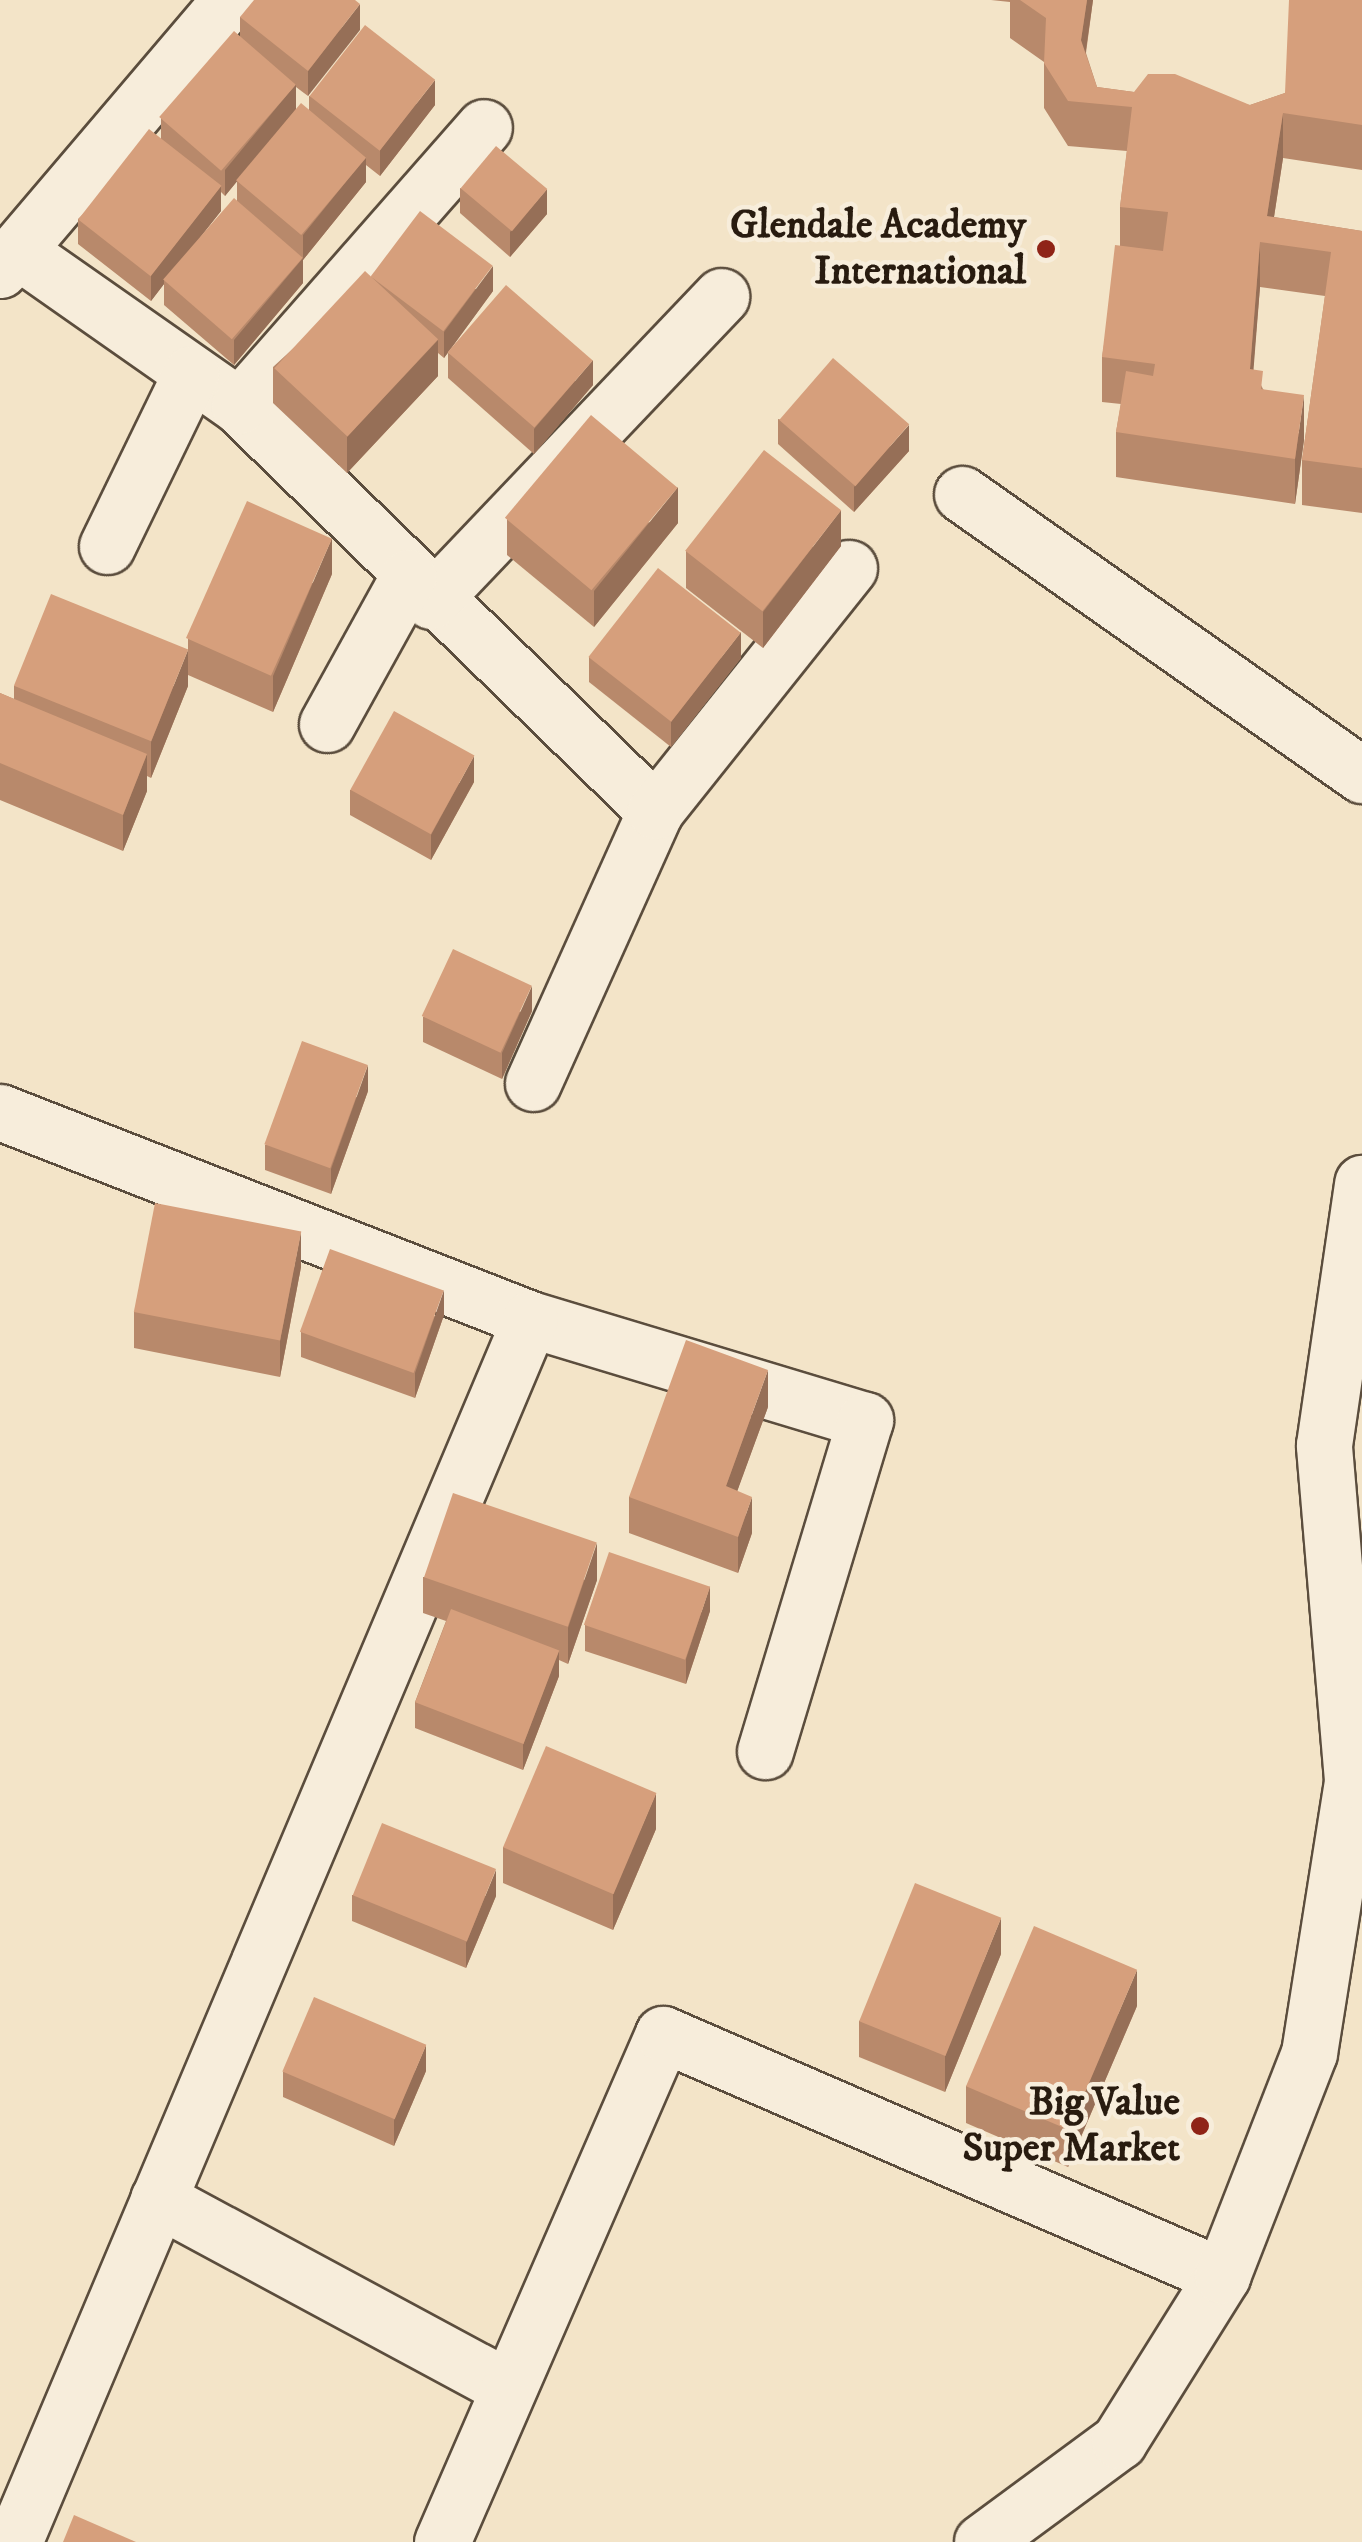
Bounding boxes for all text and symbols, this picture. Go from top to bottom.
place label: Glendale Academy International [730,202,1026,296]
marker: Glendale Academy International [1035,238,1057,260]
place label: Big Value Super Market [963,2079,1180,2173]
marker: Big Value Super Market [1189,2115,1211,2137]

